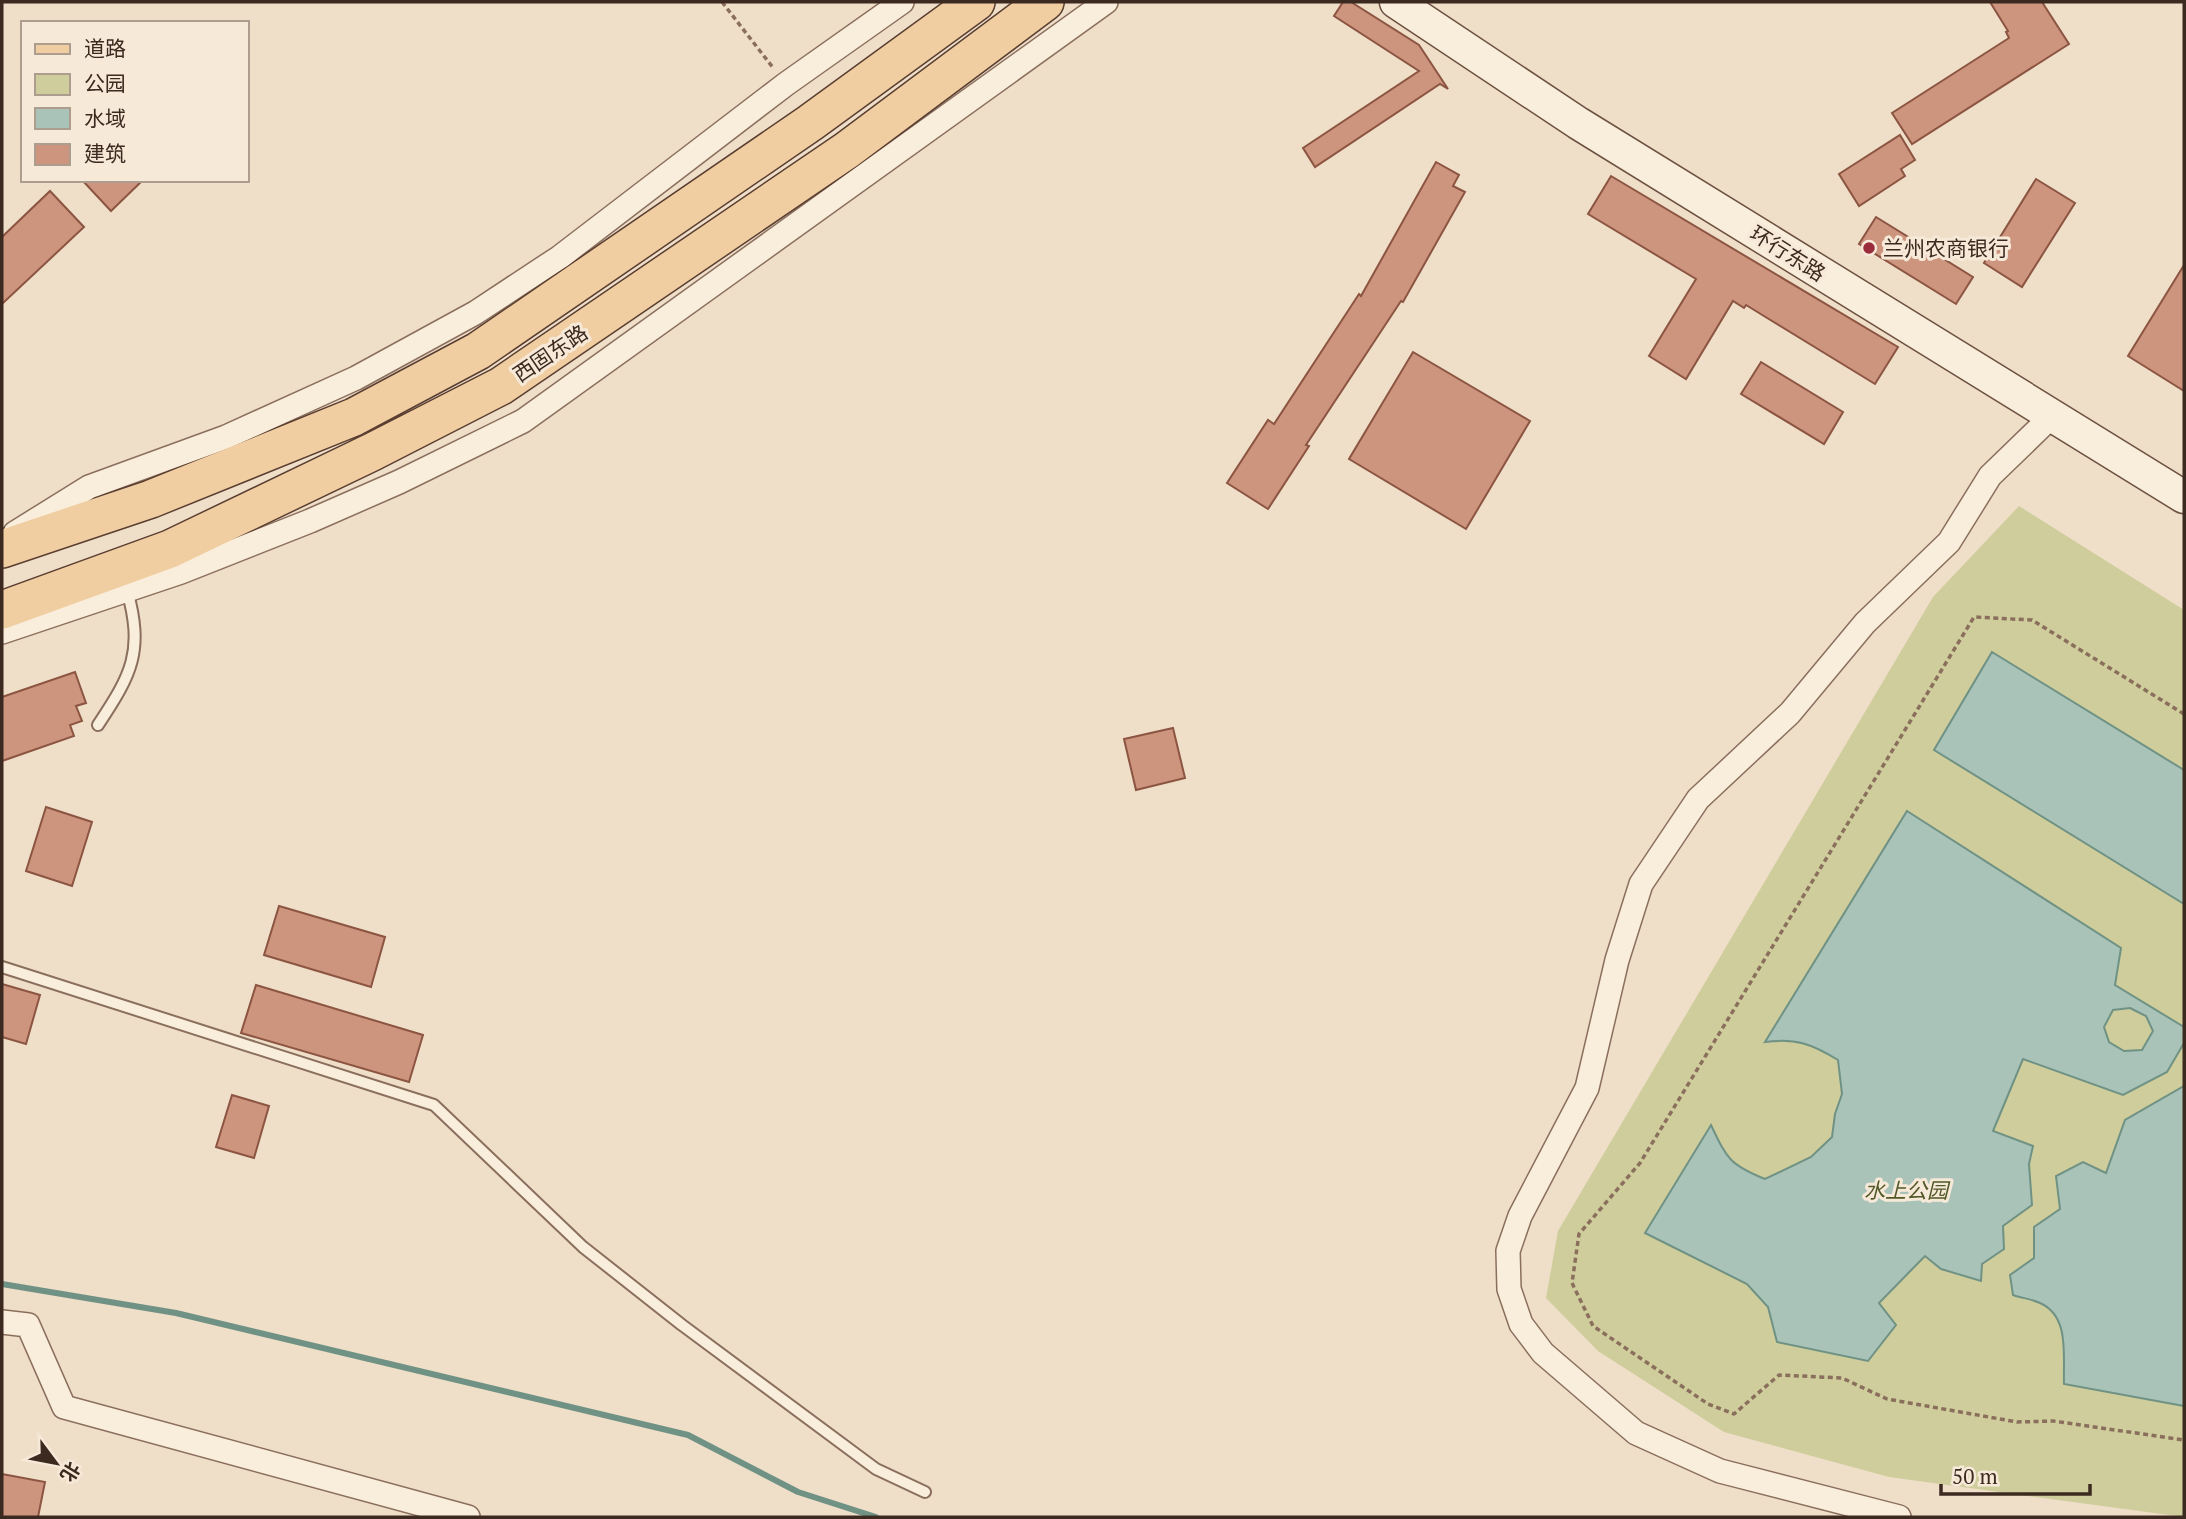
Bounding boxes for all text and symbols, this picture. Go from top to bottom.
legend [21,21,248,182]
text: 道路 [84,34,126,62]
text: 公园 [84,69,126,97]
text: 水域 [84,104,126,132]
text: 建筑 [84,139,126,167]
street label: 环行东路 [1745,219,1831,287]
place label: 兰州农商银行 [1883,234,2009,262]
marker: 兰州农商银行 [1861,240,1877,256]
street label: 西固东路 [507,318,593,388]
park label: 水上公园 [1864,1176,1951,1204]
north arrow [21,1428,91,1498]
scale bar [1941,1452,2090,1496]
text: 北 [55,1458,86,1487]
text: 50 m [1952,1462,1998,1490]

